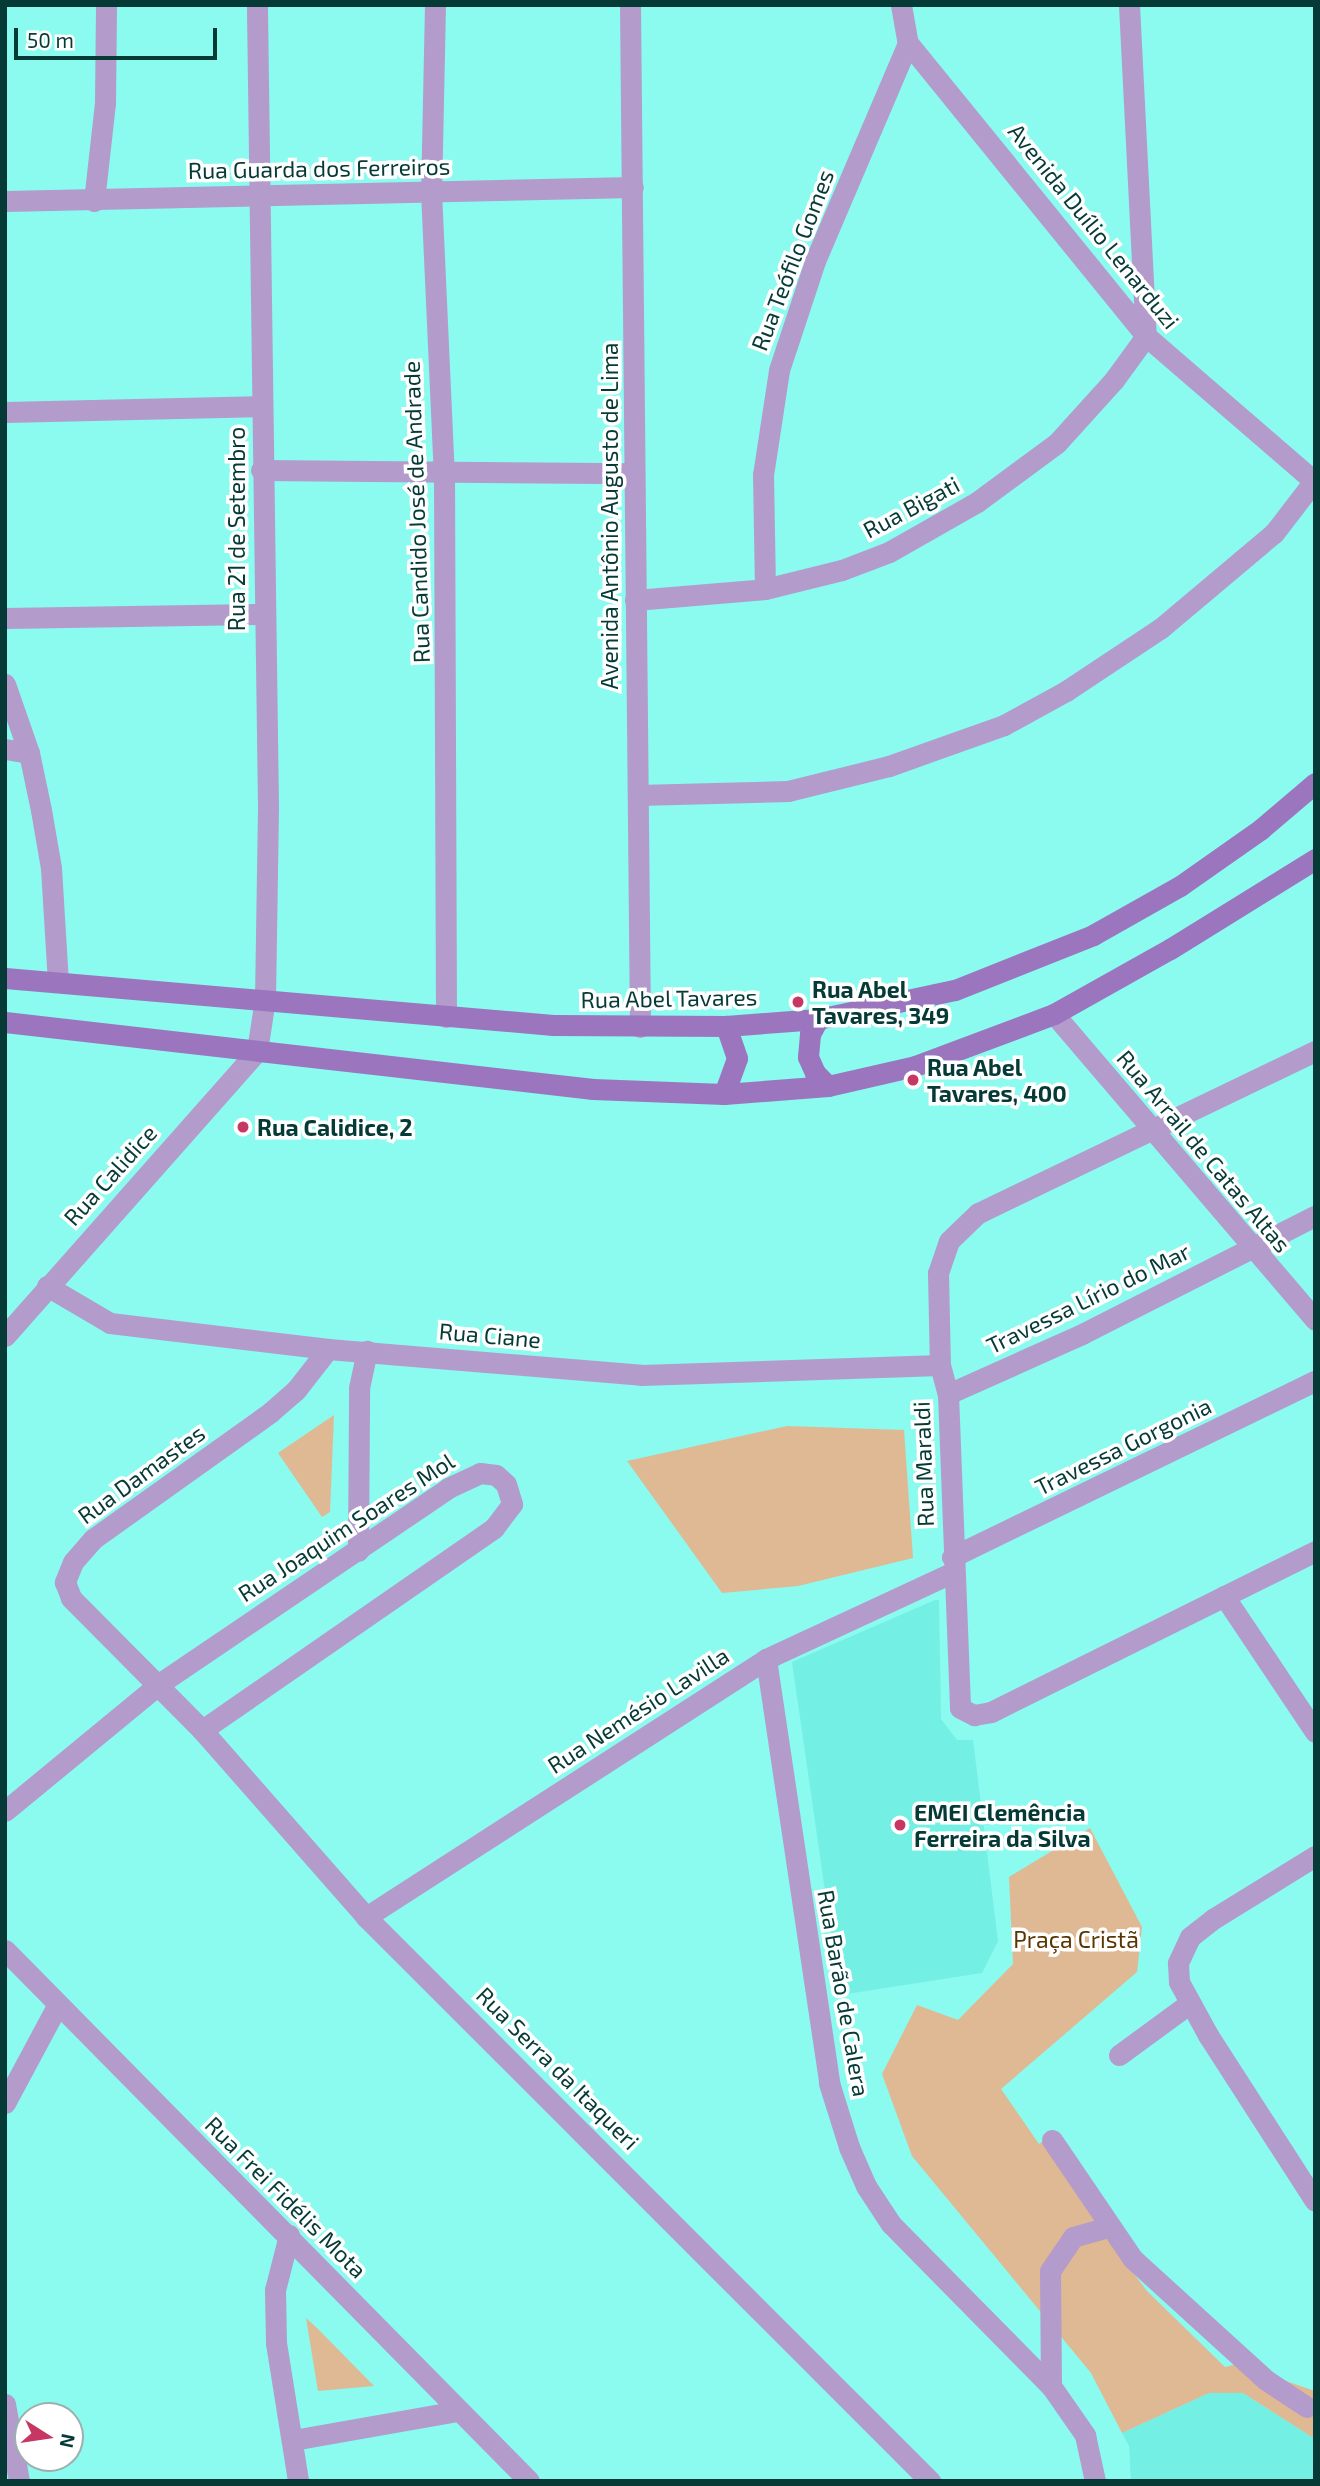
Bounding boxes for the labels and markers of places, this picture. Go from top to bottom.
place label: Rua Abel Tavares, 349 [812,975,949,1029]
marker: Rua Abel Tavares, 349 [790,994,806,1010]
place label: Rua Abel Tavares, 400 [927,1053,1067,1107]
marker: Rua Abel Tavares, 400 [905,1072,921,1088]
place label: Rua Calidice, 2 [257,1113,413,1141]
marker: Rua Calidice, 2 [235,1119,251,1135]
place label: EMEI Clemência Ferreira da Silva [914,1798,1091,1852]
marker: EMEI Clemência Ferreira da Silva [892,1817,908,1833]

